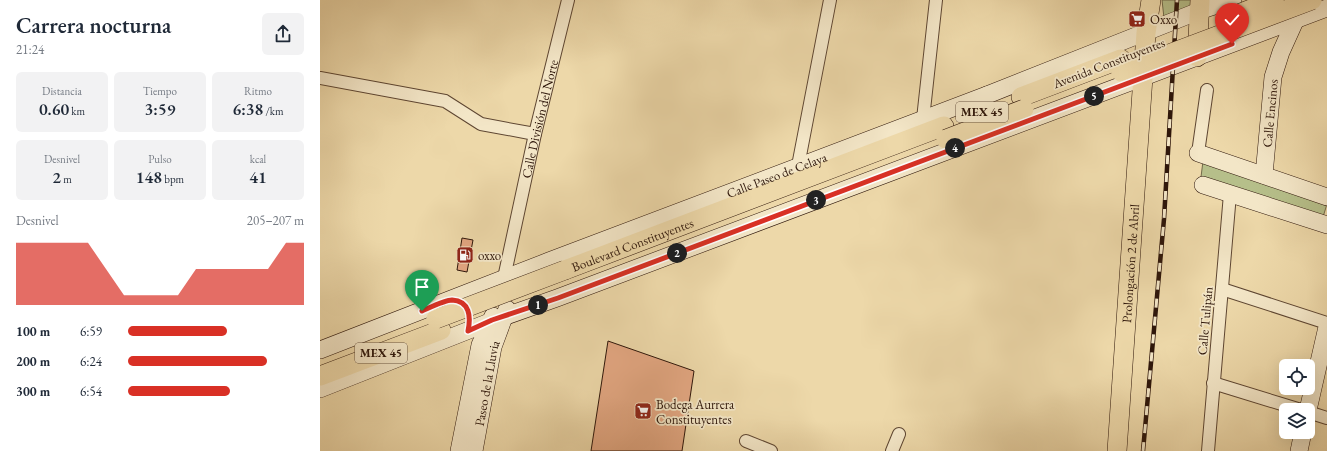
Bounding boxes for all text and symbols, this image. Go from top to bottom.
pin [1215,3,1249,44]
supermarket icon: Oxxo [1127,9,1147,29]
icon: check [1221,9,1243,31]
text: Carrera nocturna [16,11,171,40]
place label: Oxxo [1150,11,1177,28]
button: share [262,13,304,55]
street label: Avenida Constituyentes [1050,34,1167,93]
text: 21:24 [16,41,44,58]
street label: Calle División del Norte [517,58,561,180]
street label: Calle Encinos [1258,78,1281,148]
text: Distancia [42,84,82,98]
text: Tiempo [143,84,177,98]
text: Ritmo [244,84,272,98]
pin: 5 [1084,86,1104,106]
text: 5 [1091,89,1097,103]
text: 0.60 [39,98,69,120]
text: 3:59 [145,98,175,120]
text: 6:38 [232,98,263,120]
road number: MEX 45 [956,102,1008,122]
text: km [69,104,85,118]
text: /km [263,104,284,118]
pin: 4 [945,138,965,158]
text: 4 [952,141,958,155]
street label: Calle Paseo de Celaya [724,148,830,201]
text: Desnivel [44,152,80,166]
text: Pulso [148,152,172,166]
text: kcal [250,152,266,166]
text: 2 [52,166,61,188]
text: 148 [136,166,162,188]
text: 41 [249,166,267,188]
text: m [61,172,72,186]
text: bpm [162,172,184,186]
pin: 3 [806,190,826,210]
text: 3 [813,193,819,207]
street label: Prolongación 2 de Abril [1117,204,1143,323]
text: Desnivel [16,212,59,229]
text: 205–207 m [247,212,304,229]
street label: Boulevard Constituyentes [569,214,696,275]
pin: 2 [667,243,687,263]
fuel station icon: oxxo [455,245,475,265]
text: 2 [674,246,680,260]
place label: oxxo [478,247,501,264]
pin [405,270,439,311]
icon: arrive [411,276,433,298]
street label: Calle Tulipán [1194,286,1216,356]
pin: 1 [528,295,548,315]
text: 1 [535,298,541,312]
text: 100 m [16,323,50,340]
text: 6:59 [80,323,102,340]
street label: Paseo de la Lluvia [470,337,504,427]
road number: MEX 45 [355,343,407,363]
text: 200 m [16,353,50,370]
text: 6:24 [80,353,102,370]
map controls [1279,359,1315,439]
button: locate [1279,359,1315,395]
text: 300 m [16,383,50,400]
text: 6:54 [80,383,102,400]
place label: Bodega Aurrera Constituyentes [656,396,735,428]
supermarket icon: Bodega Aurrera Constituyentes [633,401,653,421]
button: layers [1279,403,1315,439]

